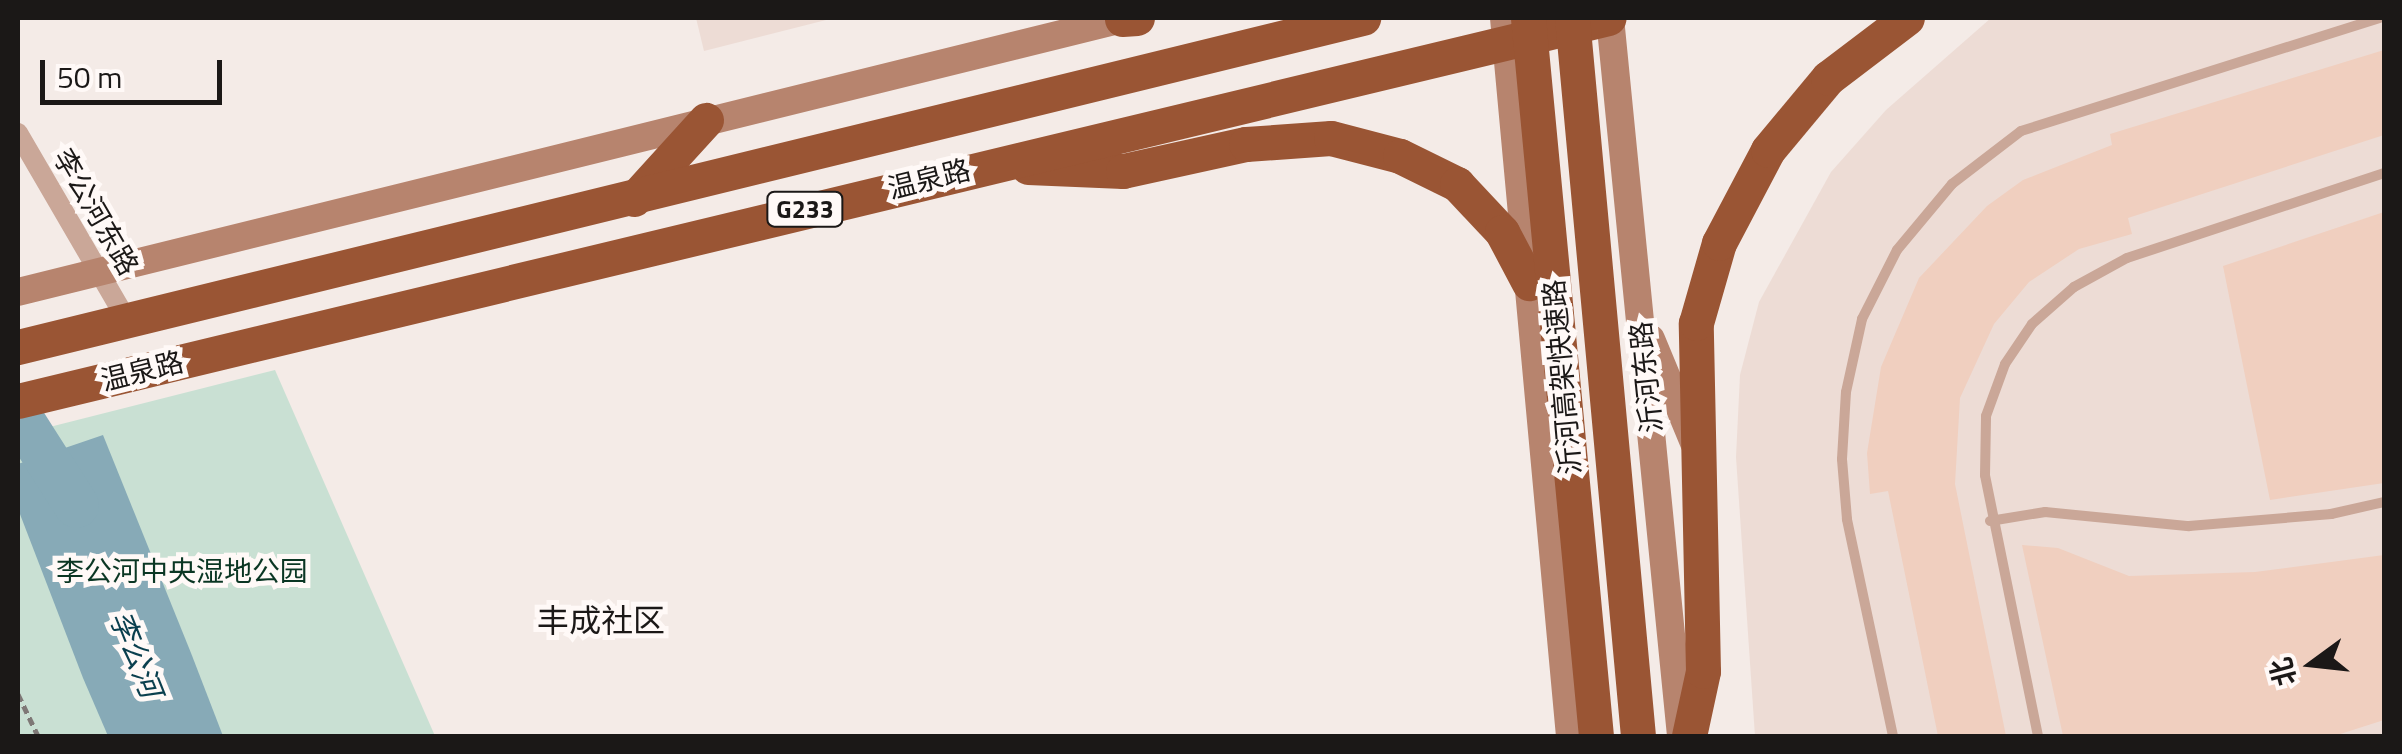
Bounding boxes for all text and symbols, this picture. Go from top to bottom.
scale bar [45,40,228,102]
text: 50 m [57,54,122,100]
street label: 李公河东路 [46,143,146,281]
street label: 温泉路 [884,153,974,205]
road number: G233 [765,189,845,229]
street label: 沂河高架快速路 [1537,278,1587,476]
street label: 沂河东路 [1623,320,1669,434]
street label: 温泉路 [97,345,187,397]
park label: 李公河中央湿地公园 [56,554,308,588]
district label: 丰成社区 [537,601,665,639]
water label: 李公河 [102,606,170,702]
north arrow [2262,614,2362,714]
text: 北 [2258,653,2307,691]

